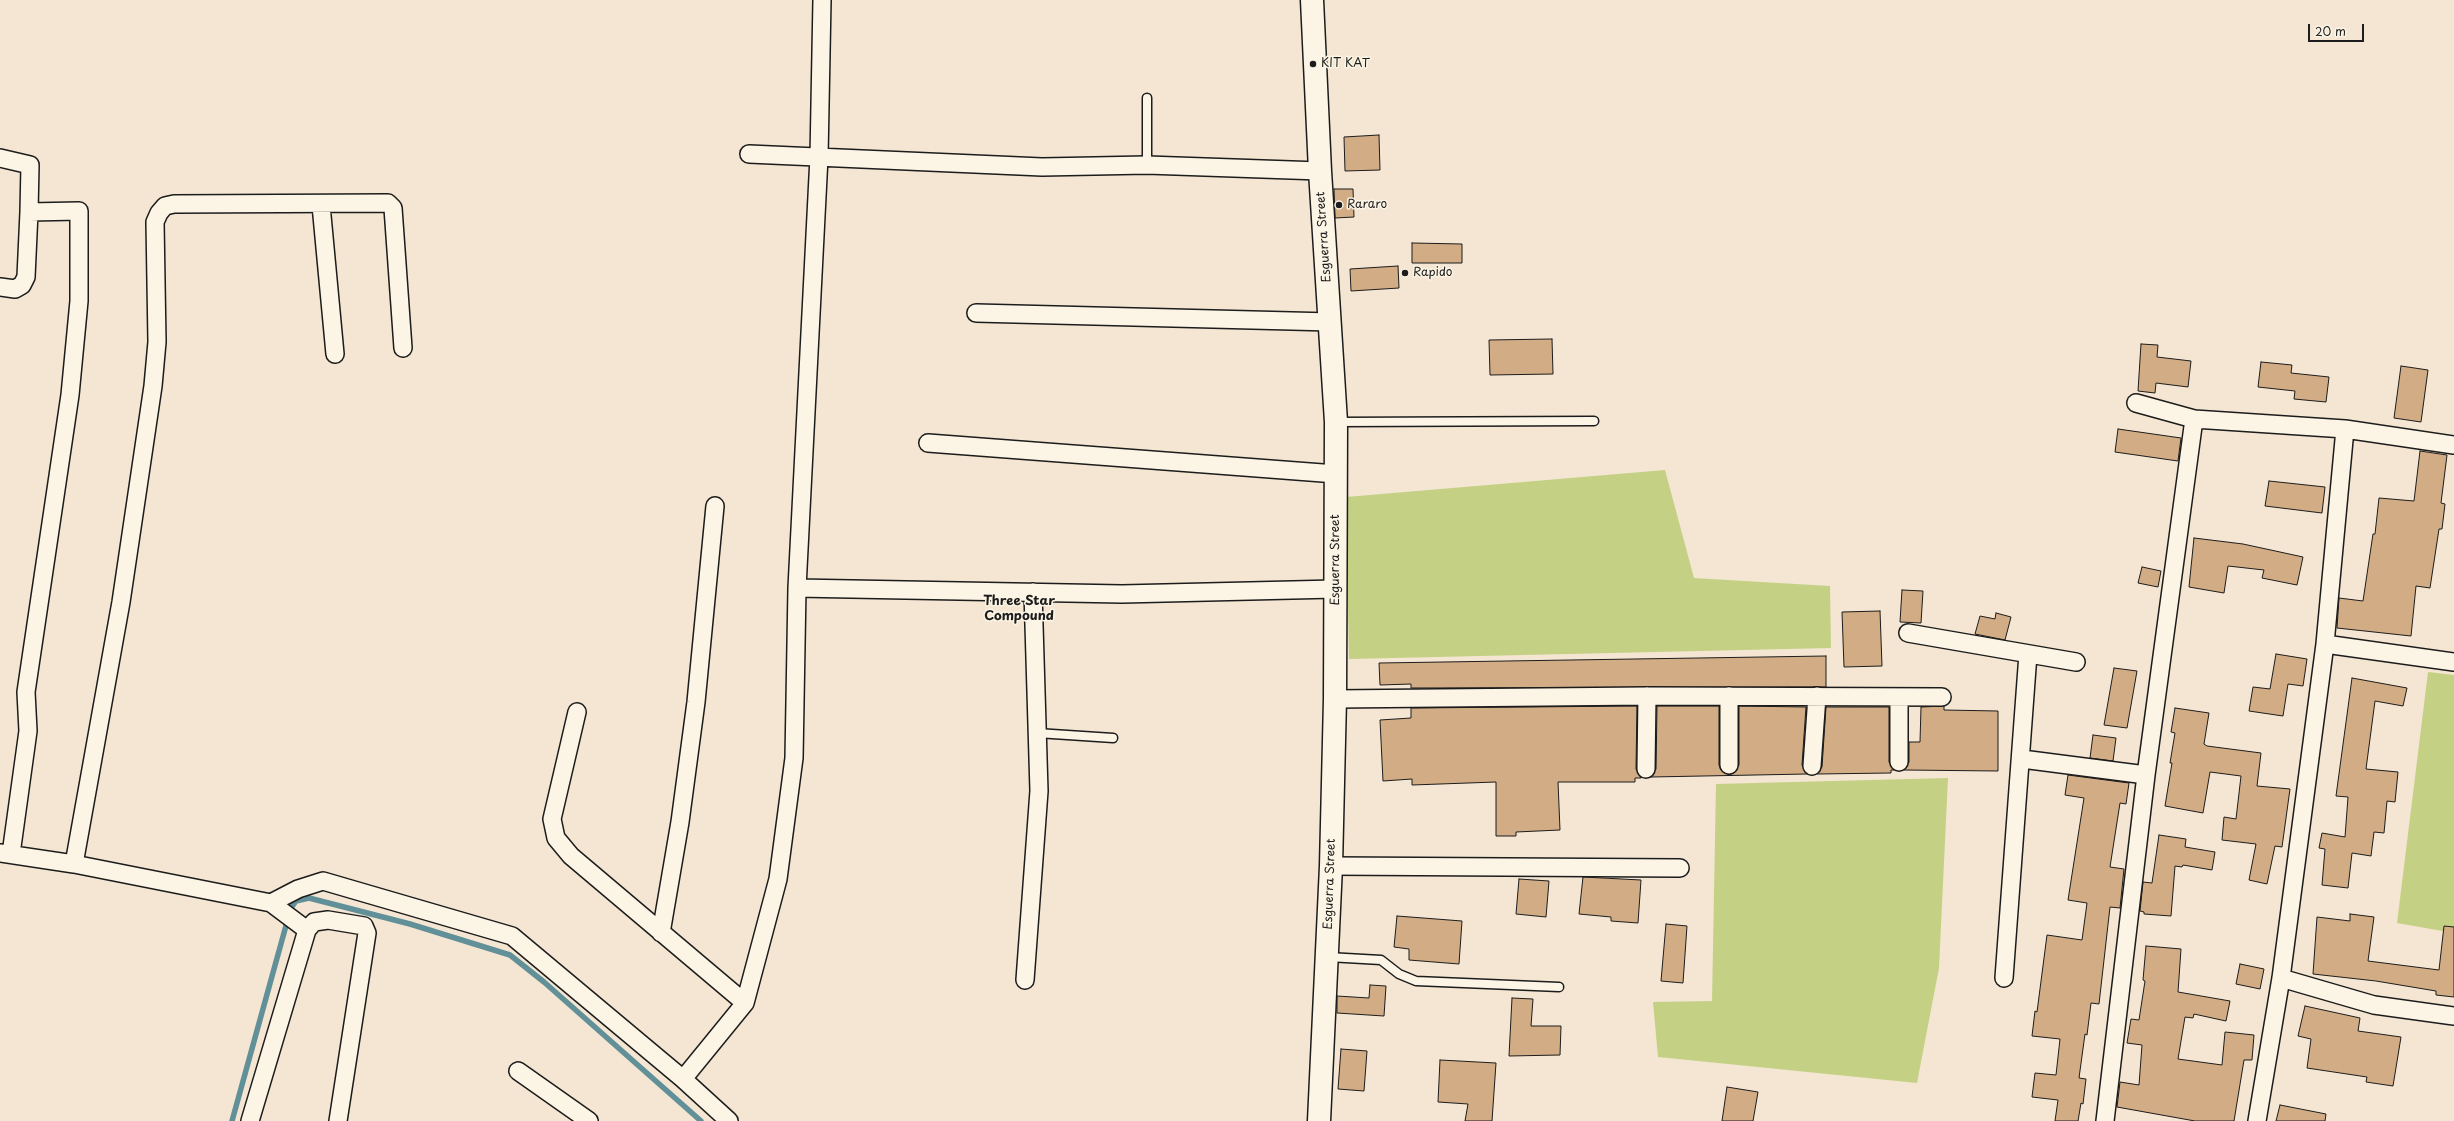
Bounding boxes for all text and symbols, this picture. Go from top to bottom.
scale bar [2310,16,2366,42]
text: 20 m [2315,22,2346,40]
place label: KIT KAT [1321,57,1370,71]
marker: KIT KAT [1308,59,1318,69]
street label: Esguerra Street [1314,191,1334,283]
place label: Rararo [1347,198,1387,212]
marker: Rararo [1334,200,1344,210]
place label: Rapido [1413,266,1452,280]
marker: Rapido [1400,268,1410,278]
street label: Esguerra Street [1329,514,1343,606]
district label: Three Star Compound [983,593,1055,624]
street label: Esguerra Street [1321,838,1339,930]

